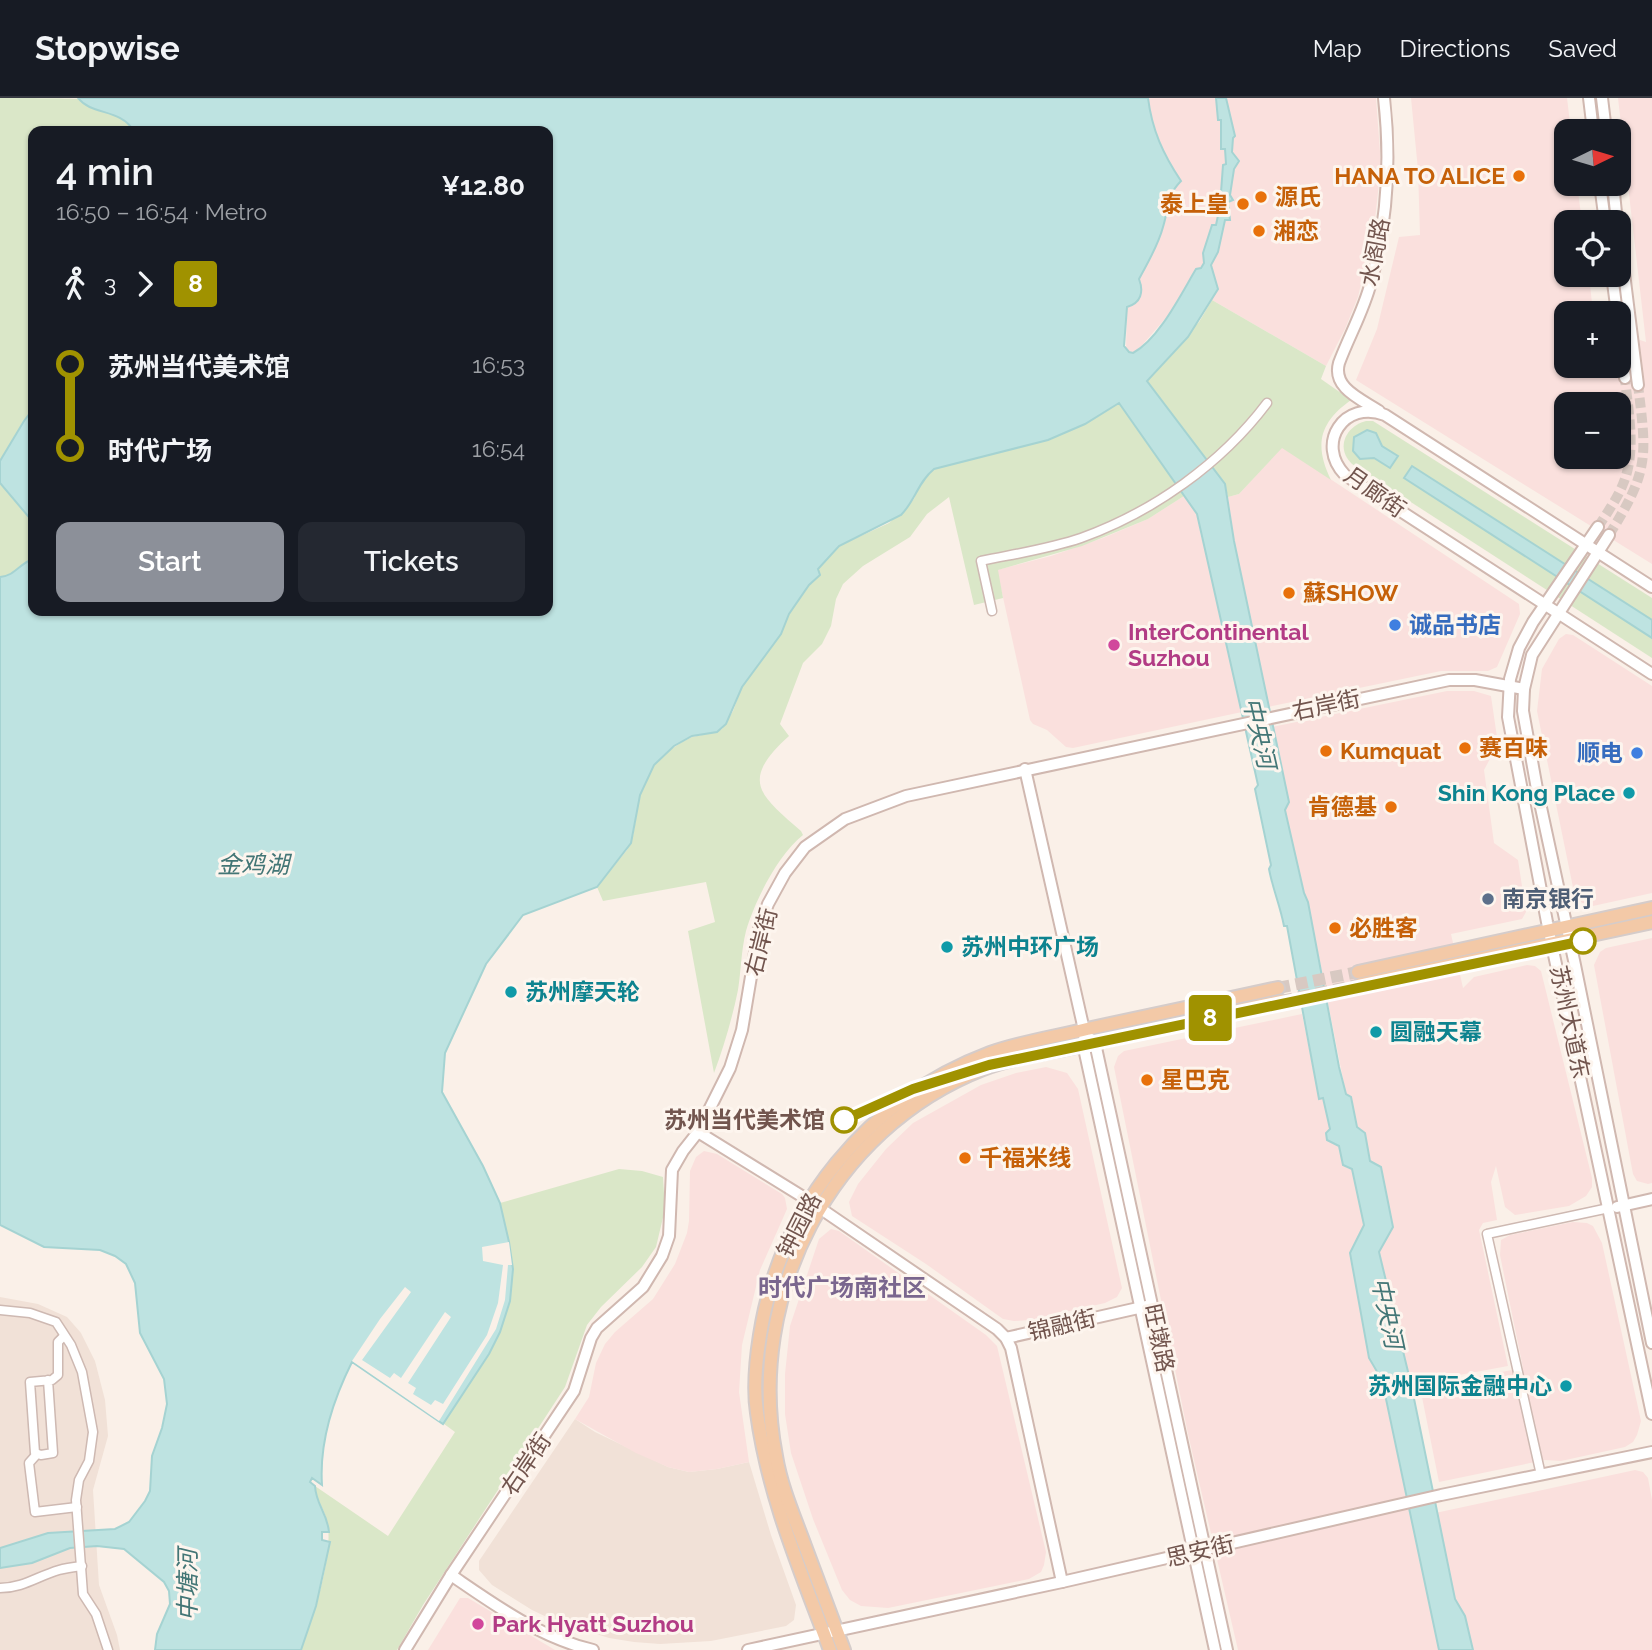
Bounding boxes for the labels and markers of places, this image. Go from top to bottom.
place label: HANA TO ALICE [1334,162,1505,189]
marker: HANA TO ALICE [1511,168,1527,184]
place label: 源氏 [1275,183,1321,210]
marker: 源氏 [1253,189,1269,205]
place label: 泰上皇 [1160,190,1229,217]
marker: 泰上皇 [1235,196,1251,212]
place label: 湘恋 [1273,217,1319,244]
marker: 湘恋 [1251,223,1267,239]
place label: 蘇SHOW [1303,579,1399,606]
marker: 蘇SHOW [1281,585,1297,601]
place label: 诚品书店 [1409,611,1501,638]
marker: 诚品书店 [1387,617,1403,633]
place label: InterContinental Suzhou [1128,618,1309,671]
marker: InterContinental Suzhou [1106,637,1122,653]
place label: 赛百味 [1479,734,1548,761]
place label: Kumquat [1340,737,1442,764]
place label: 顺电 [1577,739,1623,766]
marker: 赛百味 [1457,740,1473,756]
marker: Kumquat [1318,743,1334,759]
marker: 顺电 [1629,745,1645,761]
place label: Shin Kong Place [1438,779,1615,806]
marker: Shin Kong Place [1621,785,1637,801]
place label: 肯德基 [1308,793,1377,820]
marker: 肯德基 [1383,799,1399,815]
place label: 南京银行 [1502,885,1594,912]
marker: 南京银行 [1480,891,1496,907]
place label: 必胜客 [1349,914,1418,941]
marker: 必胜客 [1327,920,1343,936]
unlabelled marker [1570,928,1596,954]
place label: 苏州中环广场 [961,933,1099,960]
marker: 苏州中环广场 [939,939,955,955]
place label: 苏州摩天轮 [525,978,640,1005]
marker: 苏州摩天轮 [503,984,519,1000]
place label: 圆融天幕 [1390,1018,1482,1045]
marker: 圆融天幕 [1368,1024,1384,1040]
place label: 星巴克 [1161,1066,1230,1093]
marker: 星巴克 [1139,1072,1155,1088]
place label: 苏州当代美术馆 [664,1106,825,1133]
marker: 苏州当代美术馆 [831,1107,857,1133]
place label: 千福米线 [979,1144,1071,1171]
marker: 千福米线 [957,1150,973,1166]
place label: 苏州国际金融中心 [1368,1372,1552,1399]
marker: 苏州国际金融中心 [1558,1378,1574,1394]
place label: Park Hyatt Suzhou [492,1610,694,1637]
marker: Park Hyatt Suzhou [470,1616,486,1632]

